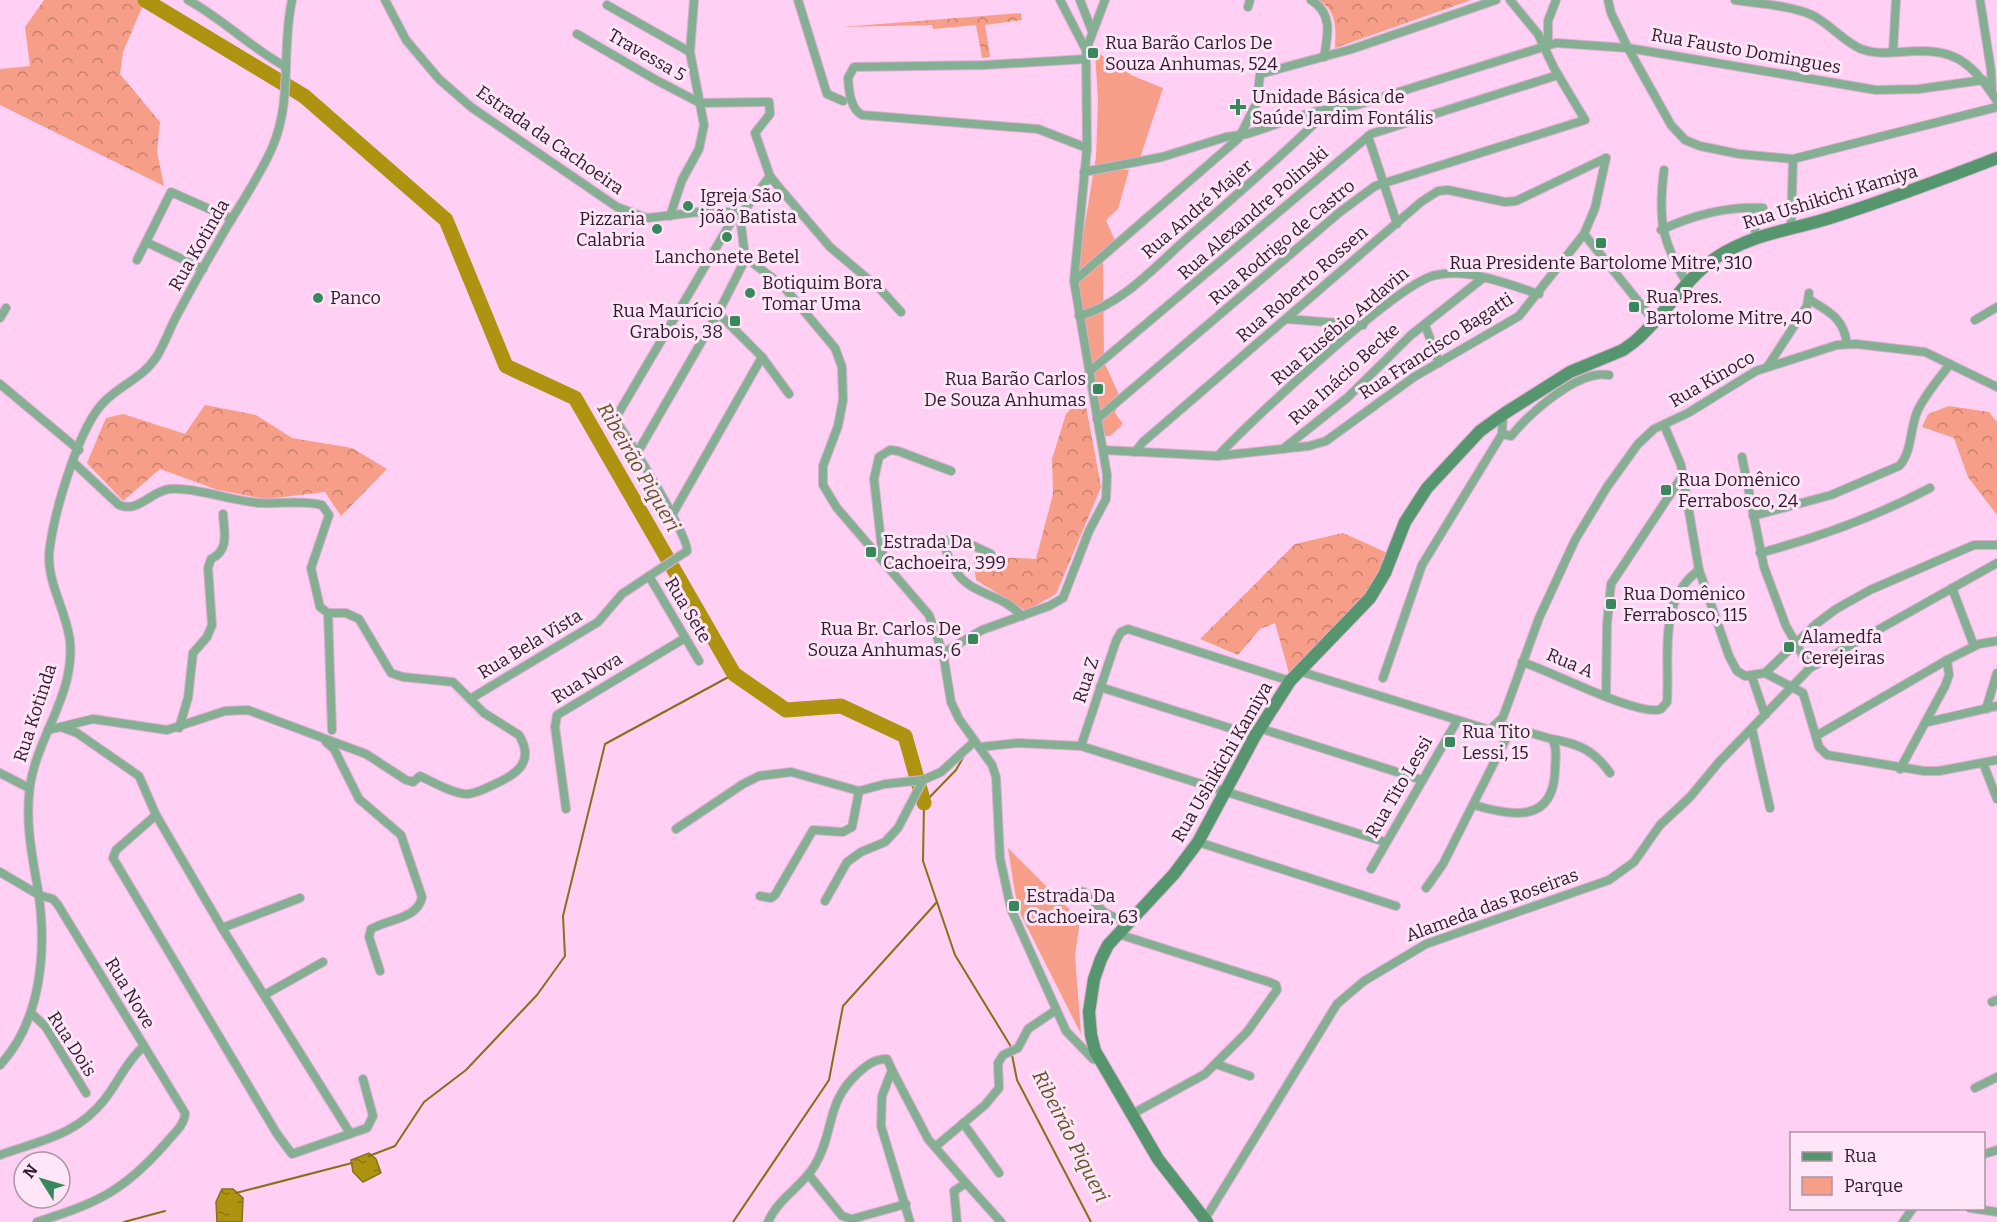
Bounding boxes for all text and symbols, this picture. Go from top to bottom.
street label: Rua Fausto Domingues [1649,23,1843,79]
street label: Travessa 5 [604,24,690,86]
place label: Rua Barão Carlos De Souza Anhumas, 524 [1105,32,1278,75]
marker: Rua Barão Carlos De Souza Anhumas, 524 [1086,46,1100,60]
street label: Estrada da Cachoeira [472,81,628,199]
place label: Unidade Básica de Saúde Jardim Fontális [1252,86,1434,129]
marker: Unidade Básica de Saúde Jardim Fontális [1229,98,1247,116]
street label: Rua Alexandre Polinski [1173,142,1333,284]
street label: Rua André Majer [1137,155,1257,263]
street label: Rua Ushikichi Kamiya [1740,160,1920,234]
street label: Rua Rodrigo de Castro [1205,175,1359,309]
place label: Igreja São joão Batista [699,185,797,228]
street label: Rua Kotinda [164,195,234,295]
marker: Igreja São joão Batista [681,199,695,213]
place label: Pizzaria Calabria [576,208,645,251]
street label: Rua Roberto Rossen [1232,221,1373,347]
marker: Pizzaria Calabria [650,222,664,236]
marker: Lanchonete Betel [720,230,734,244]
marker: Rua Presidente Bartolome Mitre, 310 [1594,236,1608,250]
place label: Lanchonete Betel [655,246,799,268]
place label: Rua Presidente Bartolome Mitre, 310 [1449,252,1753,274]
street label: Rua Eusébio Ardavin [1267,262,1414,390]
place label: Botiquim Bora Tomar Uma [762,272,882,315]
marker: Botiquim Bora Tomar Uma [743,286,757,300]
place label: Rua Pres. Bartolome Mitre, 40 [1646,286,1813,329]
place label: Panco [330,287,381,309]
street label: Rua Francisco Bagatti [1355,288,1517,404]
marker: Panco [311,291,325,305]
place label: Rua Maurício Grabois, 38 [612,300,723,343]
marker: Rua Pres. Bartolome Mitre, 40 [1627,300,1641,314]
marker: Rua Maurício Grabois, 38 [728,314,742,328]
street label: Rua Inácio Becke [1284,318,1404,430]
street label: Rua Kinoco [1665,346,1759,412]
place label: Rua Barão Carlos De Souza Anhumas [924,368,1086,411]
marker: Rua Barão Carlos De Souza Anhumas [1091,382,1105,396]
water label: Ribeirão Piqueri [592,398,686,536]
place label: Rua Domênico Ferrabosco, 24 [1678,469,1800,512]
marker: Rua Domênico Ferrabosco, 24 [1659,483,1673,497]
place label: Estrada Da Cachoeira, 399 [883,531,1006,574]
marker: Estrada Da Cachoeira, 399 [864,545,878,559]
street label: Rua Sete [660,573,716,647]
place label: Rua Domênico Ferrabosco, 115 [1623,583,1747,626]
marker: Rua Domênico Ferrabosco, 115 [1604,597,1618,611]
street label: Rua Bela Vista [474,604,586,684]
place label: Rua Br. Carlos De Souza Anhumas, 6 [807,618,961,661]
place label: Alamedfa Cerejeiras [1801,626,1885,669]
marker: Rua Br. Carlos De Souza Anhumas, 6 [966,632,980,646]
marker: Alamedfa Cerejeiras [1782,640,1796,654]
street label: Rua A [1543,643,1597,683]
street label: Rua Nova [548,648,626,708]
street label: Rua Z [1068,654,1104,706]
street label: Rua Kotinda [9,661,61,765]
street label: Rua Ushikichi Kamiya [1167,678,1277,846]
place label: Rua Tito Lessi, 15 [1462,721,1530,764]
street label: Rua Tito Lessi [1361,732,1437,842]
marker: Rua Tito Lessi, 15 [1443,735,1457,749]
street label: Alameda das Roseiras [1403,864,1581,946]
place label: Estrada Da Cachoeira, 63 [1026,885,1138,928]
marker: Estrada Da Cachoeira, 63 [1007,899,1021,913]
street label: Rua Nove [100,953,160,1033]
street label: Rua Dois [43,1007,101,1081]
water label: Ribeirão Piqueri [1027,1066,1115,1206]
legend [1790,1132,1985,1210]
text: Rua [1844,1145,1877,1167]
north arrow [12,1150,72,1210]
text: N [19,1161,42,1182]
text: Parque [1844,1175,1903,1197]

